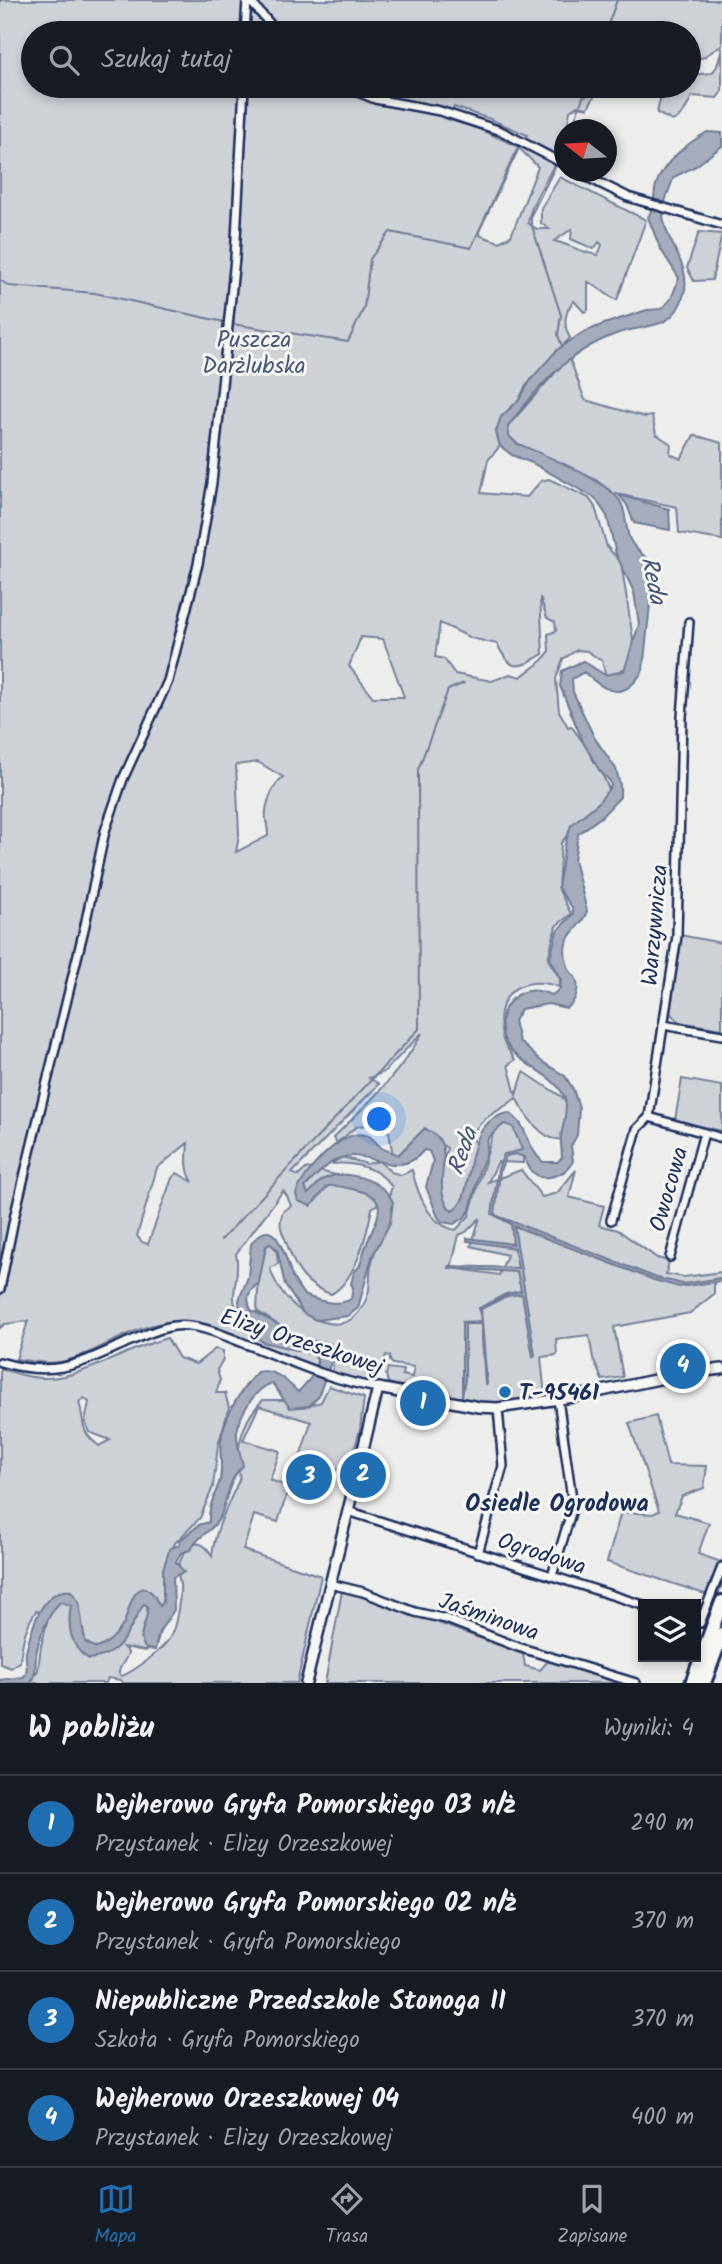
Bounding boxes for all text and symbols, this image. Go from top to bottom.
search box [21,21,701,98]
text: Szukaj tutaj [101,39,232,81]
icon: search [45,41,83,79]
north arrow [554,119,617,182]
park label: Puszcza Darżlubska [202,323,306,385]
water label: Reda [628,553,677,610]
street label: Warzywnicza [633,863,679,987]
your location [362,1102,396,1136]
water label: Reda [437,1121,490,1181]
street label: Owocowa [641,1143,699,1236]
street label: Elizy Orzeszkowej [215,1300,389,1387]
pin: 4 [660,1340,706,1392]
place label: T-95461 [519,1376,599,1412]
pin: 1 [400,1377,446,1429]
marker: T-95461 [497,1384,513,1400]
pin: 2 [340,1449,386,1501]
pin: 3 [286,1451,332,1503]
district label: Osiedle Ogrodowa [465,1485,649,1524]
street label: Ogrodowa [492,1524,590,1586]
street label: Jaśminowa [433,1584,543,1652]
map controls [638,1599,701,1662]
button: layers [638,1599,701,1662]
text: W pobliżu [28,1705,154,1753]
text: Wyniki: 4 [604,1711,694,1747]
text: Wejherowo Gryfa Pomorskiego 03 n/ż [95,1785,516,1827]
text: 1 [48,1806,54,1842]
text: 290 m [630,1806,694,1842]
text: Przystanek · Elizy Orzeszkowej [95,1827,392,1863]
text: Wejherowo Gryfa Pomorskiego 02 n/ż [95,1883,516,1925]
text: 2 [44,1904,58,1940]
text: 370 m [631,1904,694,1940]
text: Przystanek · Gryfa Pomorskiego [95,1925,401,1961]
text: Niepubliczne Przedszkole Stonoga II [95,1981,506,2023]
text: 3 [45,2002,57,2038]
text: 370 m [631,2002,694,2038]
text: Szkoła · Gryfa Pomorskiego [95,2023,360,2059]
text: Wejherowo Orzeszkowej 04 [95,2079,399,2121]
text: 4 [45,2100,57,2136]
text: 400 m [631,2100,694,2136]
text: Przystanek · Elizy Orzeszkowej [95,2121,392,2157]
tab: Mapa [95,2180,137,2252]
tab: Trasa [326,2180,368,2252]
tab: Zapisane [557,2180,627,2252]

